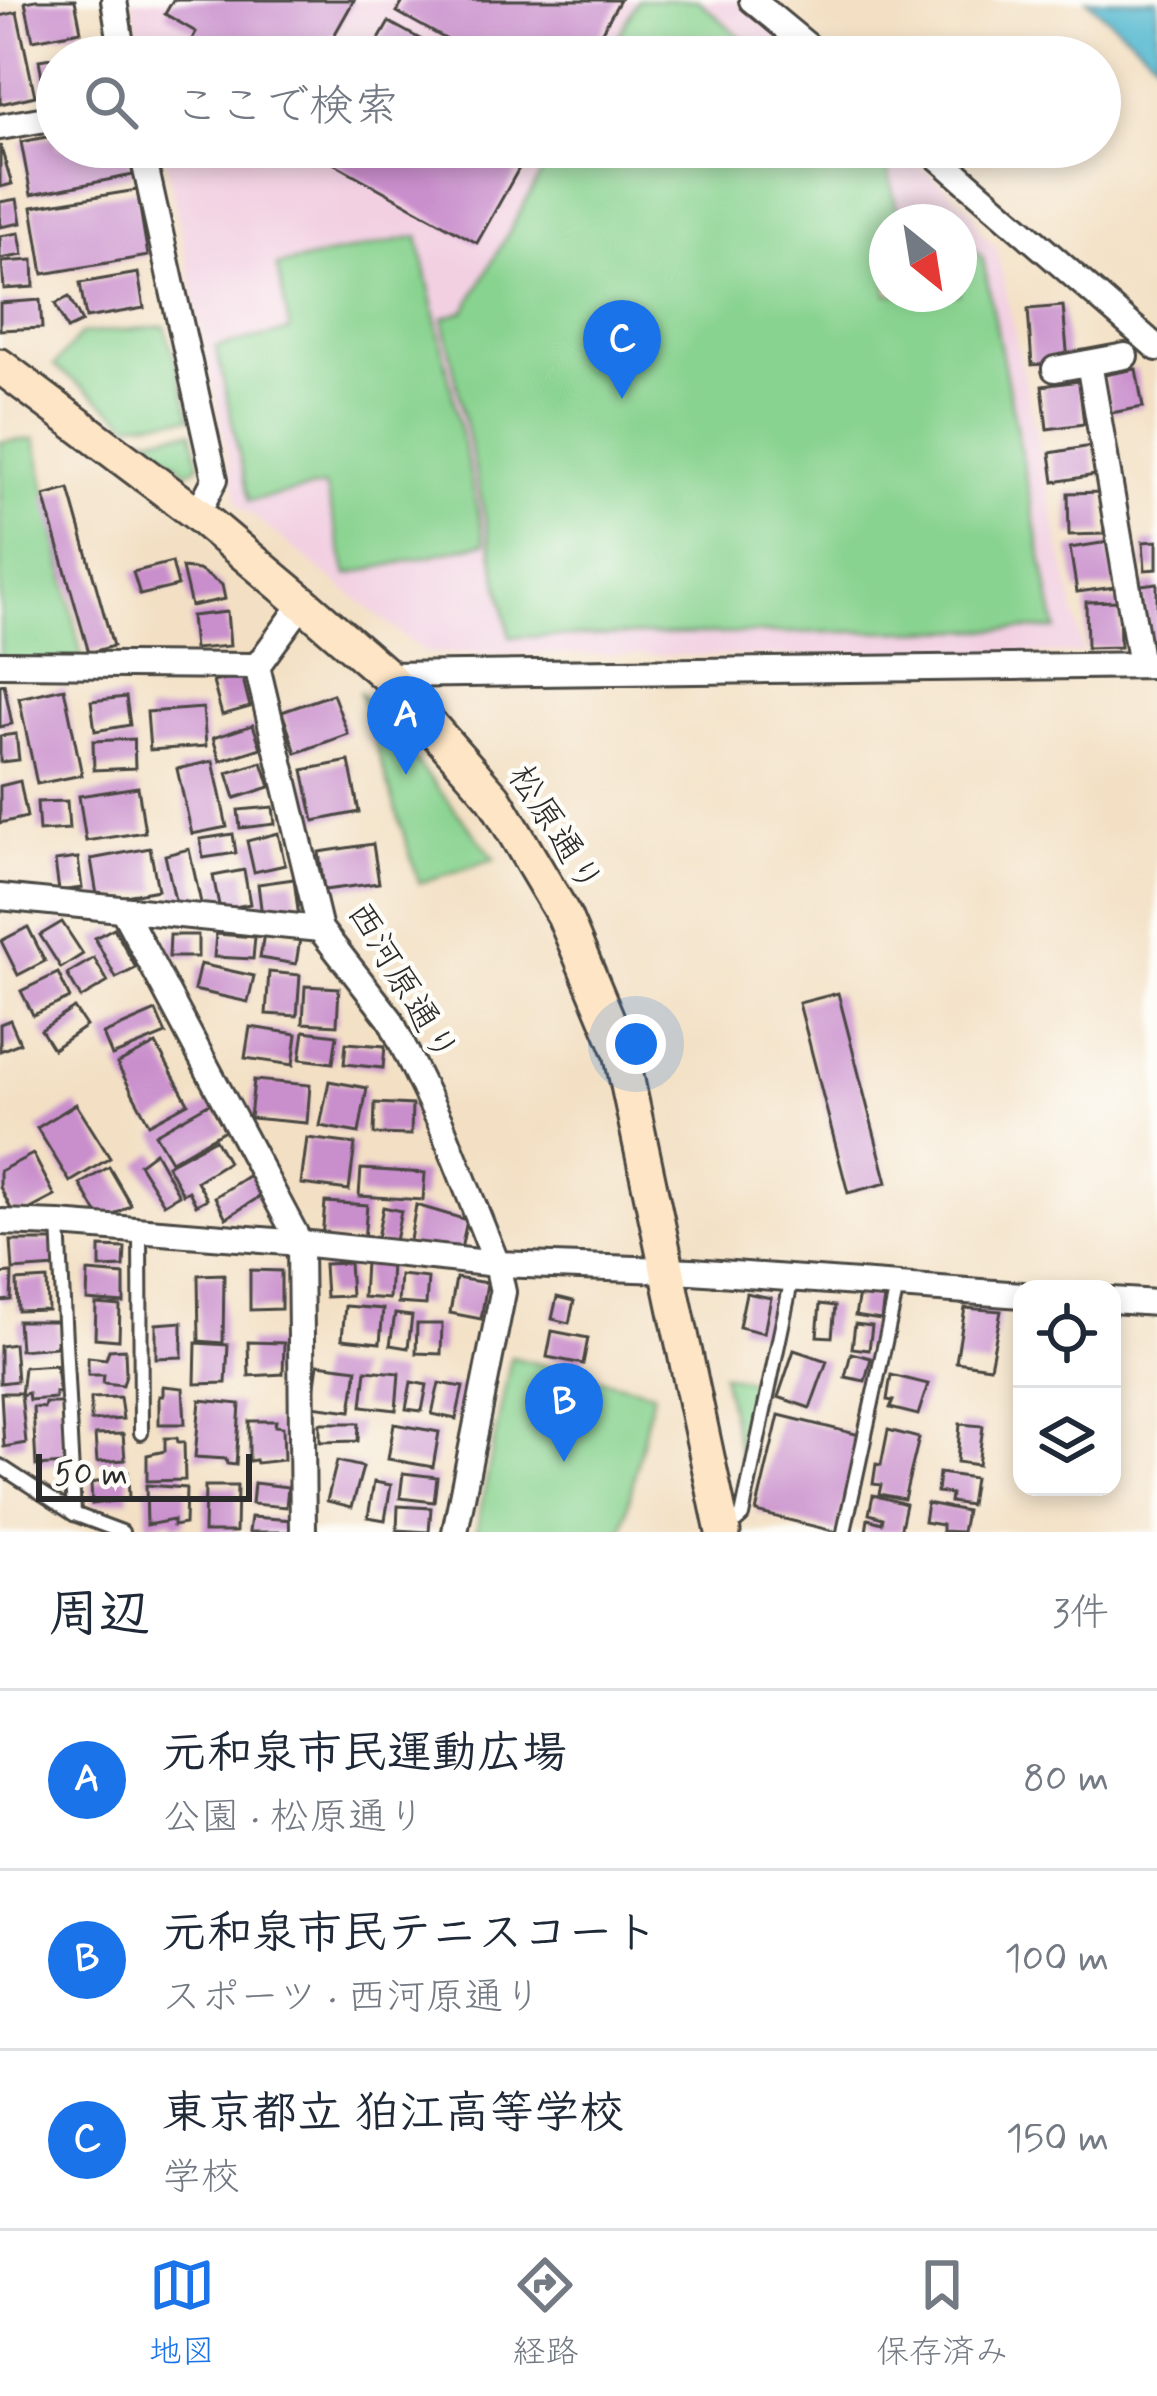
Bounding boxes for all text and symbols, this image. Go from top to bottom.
search box [36,36,1121,168]
icon: search [78,69,144,135]
text: ここで検索 [174,78,399,137]
north arrow [869,204,977,312]
pin: C [583,300,661,399]
pin: A [367,676,445,775]
street label: 松原通り [496,756,612,904]
street label: 西河原通り [334,894,468,1072]
your location [606,1014,666,1074]
map controls [1013,1280,1121,1496]
button: locate [1013,1280,1121,1388]
pin: B [525,1363,603,1462]
button: layers [1013,1388,1121,1496]
scale bar [36,1448,252,1501]
text: 50 m [54,1453,128,1497]
text: 周辺 [48,1583,150,1649]
text: 3件 [1052,1589,1109,1640]
text: 元和泉市民運動広場 [162,1725,567,1784]
text: A [74,1754,100,1805]
text: 80 m [1023,1754,1109,1805]
text: 公園 · 松原通り [162,1793,426,1844]
text: 元和泉市民テニスコート [162,1905,658,1964]
text: B [75,1934,99,1985]
text: 100 m [1004,1934,1109,1985]
text: スポーツ · 西河原通り [162,1973,542,2024]
text: 東京都立 狛江高等学校 [162,2085,624,2144]
text: C [73,2114,101,2165]
text: 150 m [1006,2114,1109,2165]
text: 学校 [162,2153,240,2204]
tab: 地図 [149,2252,215,2375]
tab: 経路 [512,2252,578,2375]
tab: 保存済み [876,2252,1008,2375]

